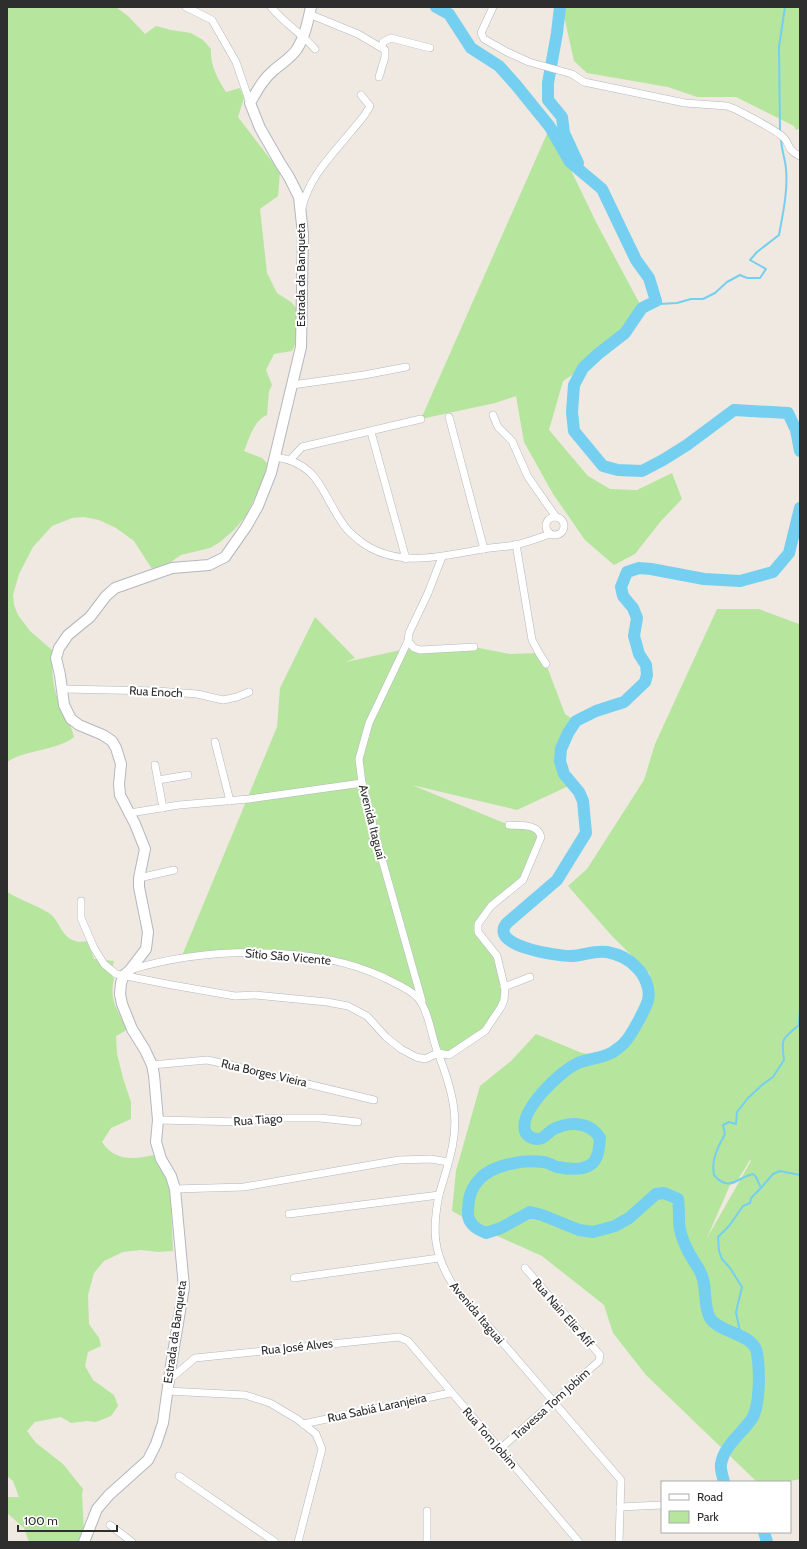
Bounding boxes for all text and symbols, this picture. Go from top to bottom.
street label: Estrada da Banqueta [293,223,308,327]
street label: Rua Enoch [129,683,183,700]
street label: Avenida Itaguaí [356,783,389,861]
street label: Sítio São Vicente [245,945,332,968]
street label: Rua Borges Vieira [220,1055,309,1090]
street label: Rua Tiago [233,1110,283,1129]
street label: Rua Nain Elie Afif [529,1275,597,1350]
street label: Estrada da Banqueta [160,1279,189,1384]
street label: Avenida Itaguai [447,1279,508,1347]
street label: Rua José Alves [260,1335,334,1358]
street label: Travessa Tom Jobim [509,1365,593,1442]
street label: Rua Sabiá Laranjeira [326,1390,428,1425]
street label: Rua Tom Jobim [460,1404,521,1471]
legend [661,1481,791,1533]
text: Road [697,1489,723,1504]
scale bar [18,1507,117,1533]
text: Park [697,1509,719,1524]
text: 100 m [24,1513,58,1528]

